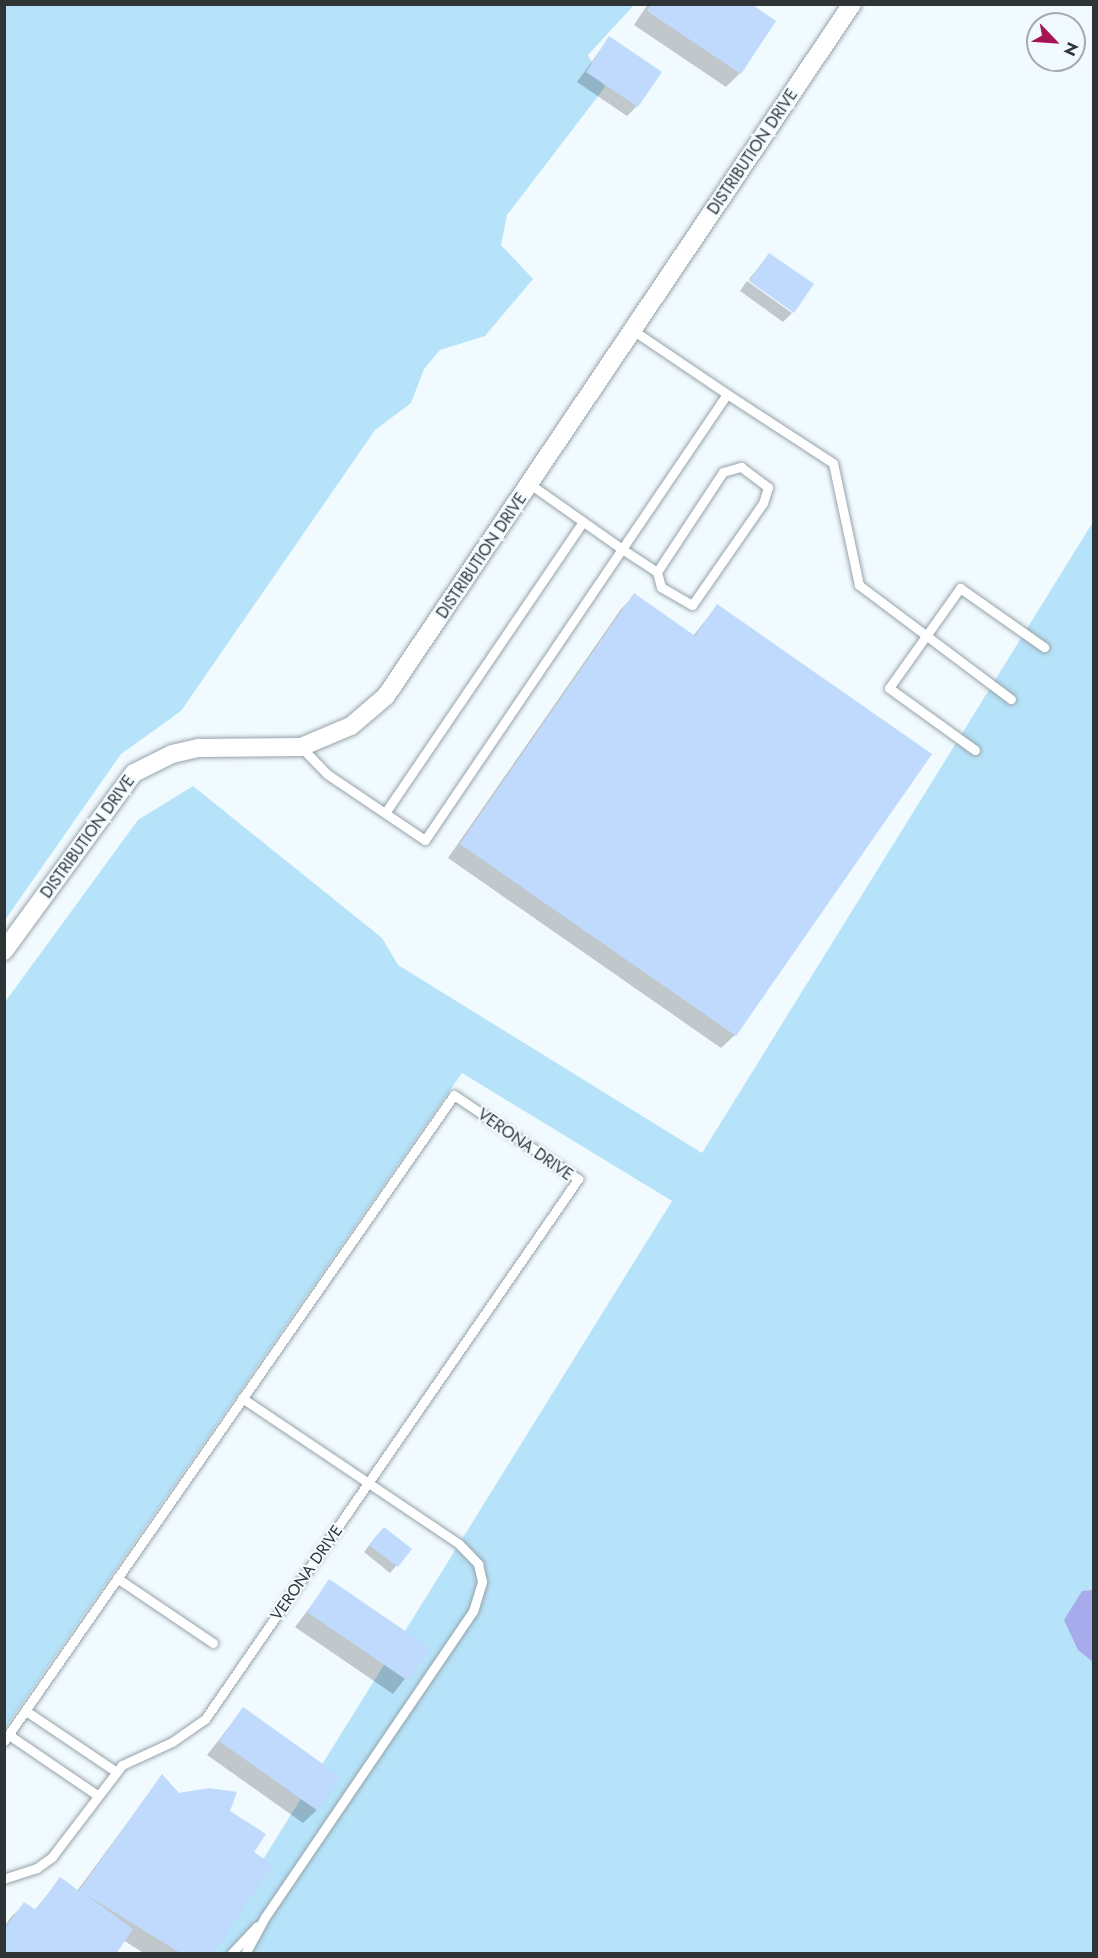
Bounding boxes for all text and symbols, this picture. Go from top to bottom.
north arrow [1026,12,1086,72]
text: N [1058,38,1084,60]
street label: DISTRIBUTION DRIVE [704,86,802,218]
street label: DISTRIBUTION DRIVE [433,490,531,622]
street label: DISTRIBUTION DRIVE [37,772,139,902]
street label: VERONA DRIVE [474,1105,576,1185]
street label: VERONA DRIVE [267,1522,347,1624]

